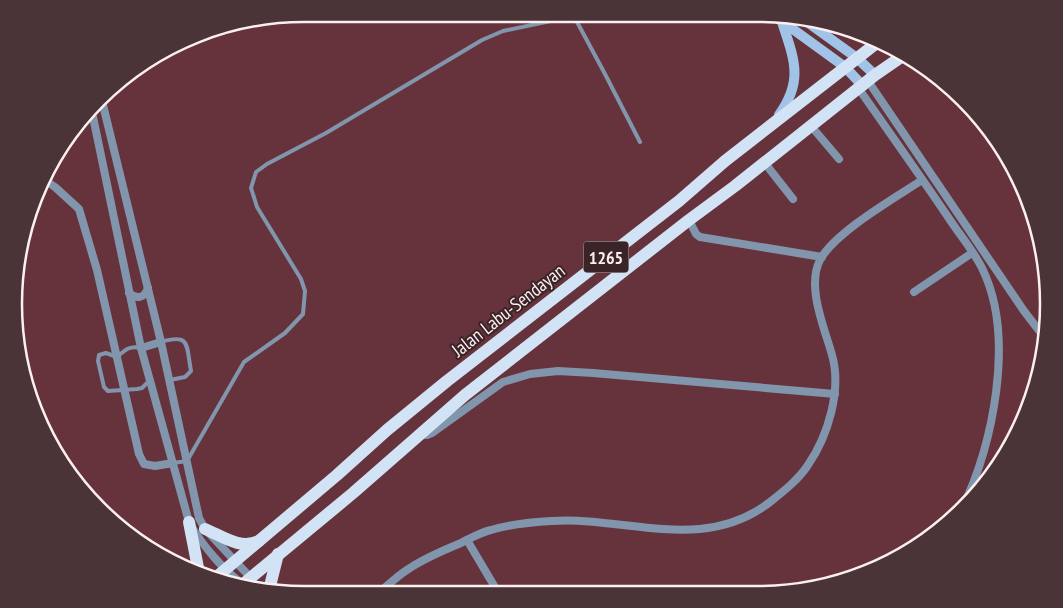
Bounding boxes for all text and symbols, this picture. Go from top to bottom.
road number: 1265 [584,242,628,272]
street label: Jalan Labu-Sendayan [446,258,569,362]

